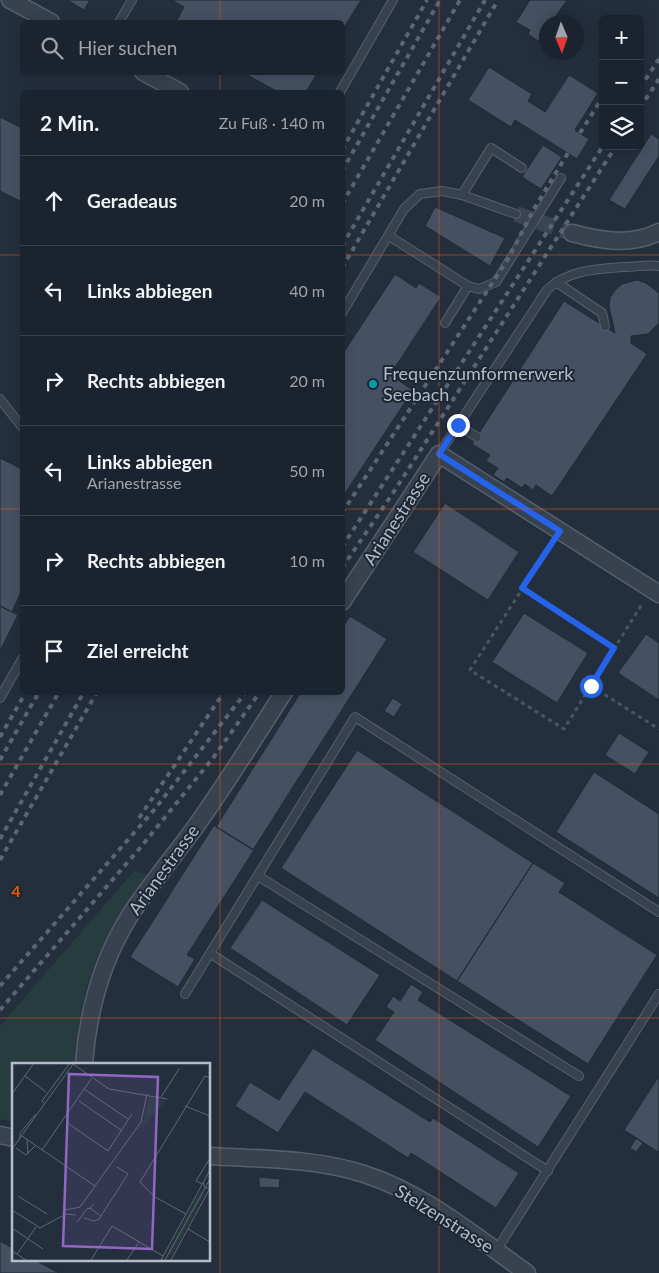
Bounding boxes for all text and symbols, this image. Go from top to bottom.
north arrow [539,15,584,60]
map controls [599,15,644,150]
button: + [599,15,644,60]
search box [20,20,345,75]
icon: search [38,34,66,62]
text: Hier suchen [78,36,177,59]
button: − [599,60,644,105]
button: layers [599,105,644,150]
text: 2 Min. [40,110,99,135]
text: Zu Fuß · 140 m [219,113,325,132]
icon: ahead [40,187,68,215]
text: Geradeaus [87,189,177,212]
text: 20 m [289,191,325,210]
icon: left [40,277,68,305]
text: Links abbiegen [87,279,212,302]
text: 40 m [289,281,325,300]
place label: Frequenzumformerwerk Seebach [383,362,574,405]
icon: right [40,367,68,395]
text: Rechts abbiegen [87,369,225,392]
text: 20 m [289,371,325,390]
marker: Frequenzumformerwerk Seebach [367,378,379,390]
route end [447,414,470,437]
text: Links abbiegen [87,450,212,473]
icon: left [40,457,68,485]
text: 50 m [289,461,325,480]
street label: Arianestrasse [358,468,434,569]
text: Arianestrasse [87,473,181,492]
icon: right [40,547,68,575]
text: Rechts abbiegen [87,549,225,572]
text: 10 m [289,551,325,570]
icon: arrive [40,637,68,665]
text: Ziel erreicht [87,639,189,662]
route start [580,675,603,698]
street label: Arianestrasse [123,820,203,919]
text: 4 [11,881,21,900]
inset map [12,1063,210,1260]
street label: Stelzenstrasse [391,1179,498,1257]

